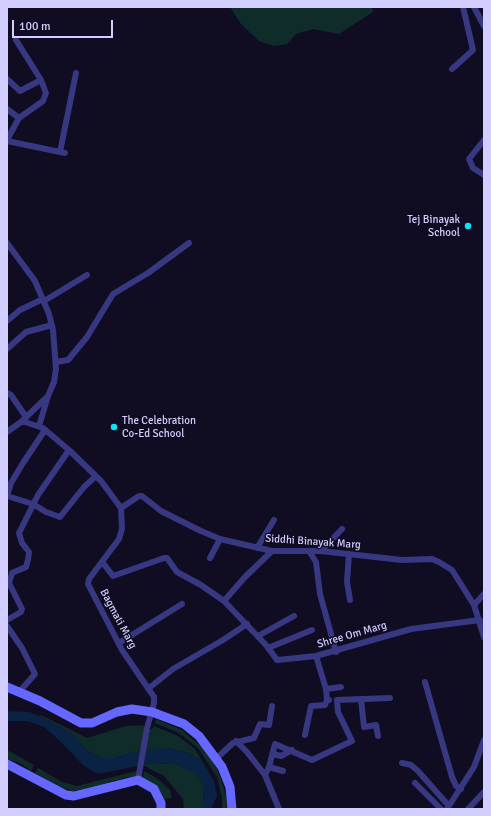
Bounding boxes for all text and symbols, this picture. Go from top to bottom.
scale bar [14,12,115,38]
text: 100 m [19,19,51,34]
place label: Tej Binayak School [407,213,460,239]
marker: Tej Binayak School [463,221,473,231]
place label: The Celebration Co-Ed School [122,414,196,440]
marker: The Celebration Co-Ed School [109,422,119,432]
street label: Siddhi Binayak Marg [265,532,361,552]
street label: Bagmati Marg [97,587,139,651]
street label: Shree Om Marg [316,619,388,651]

